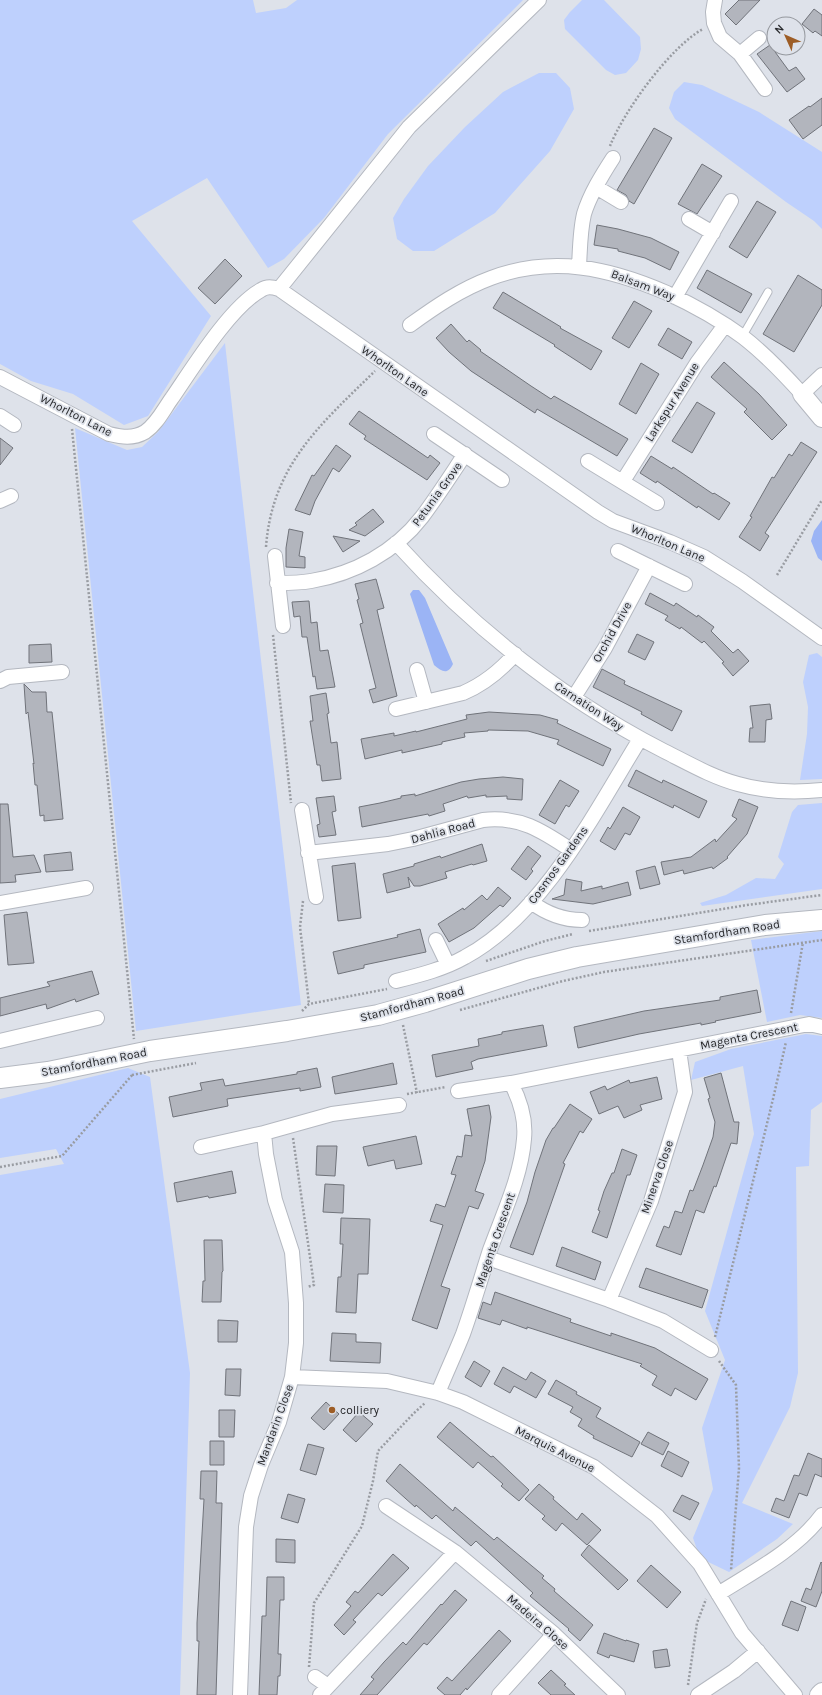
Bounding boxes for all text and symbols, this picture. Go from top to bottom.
north arrow [766,16,806,56]
text: N [772,22,787,37]
street label: Balsam Way [609,266,677,304]
street label: Whorlton Lane [359,343,431,399]
street label: Larkspur Avenue [642,360,702,444]
street label: Whorlton Lane [38,391,114,439]
street label: Petunia Grove [409,459,465,529]
street label: Whorlton Lane [629,521,707,565]
street label: Orchid Drive [590,599,634,665]
street label: Carnation Way [552,678,626,734]
street label: Dahlia Road [409,816,477,846]
street label: Cosmos Gardens [525,823,591,907]
street label: Stamfordham Road [673,917,781,947]
street label: Stamfordham Road [358,983,466,1025]
street label: Magenta Crescent [699,1020,799,1052]
street label: Stamfordham Road [40,1045,148,1079]
street label: Minerva Close [638,1138,676,1216]
street label: Magenta Crescent [472,1190,518,1289]
street label: Mandarin Close [254,1382,296,1468]
place label: colliery [340,1403,380,1417]
marker: colliery [327,1405,337,1415]
street label: Marquis Avenue [513,1423,597,1475]
street label: Madeira Close [504,1591,572,1653]

